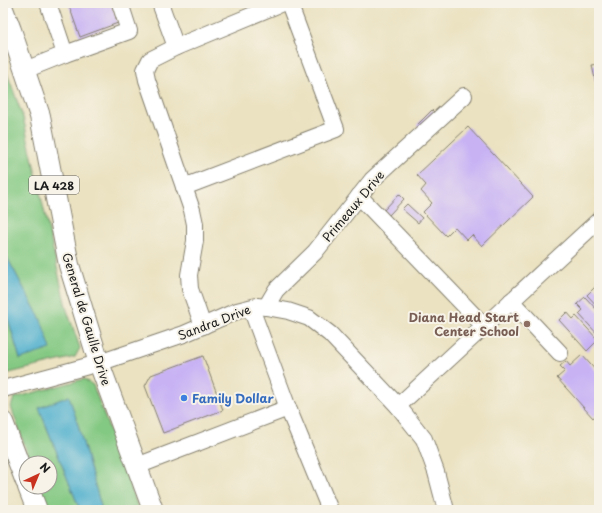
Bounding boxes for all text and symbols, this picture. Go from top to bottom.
street label: Primeaux Drive [318,166,388,246]
road number: LA 428 [29,176,79,194]
street label: General de Gaulle Drive [58,250,116,388]
street label: Sandra Drive [175,300,253,344]
place label: Diana Head Start Center School [409,308,519,340]
marker: Diana Head Start Center School [522,319,532,329]
place label: Family Dollar [192,389,274,407]
marker: Family Dollar [179,393,189,403]
north arrow [18,455,58,495]
text: N [36,458,55,477]

